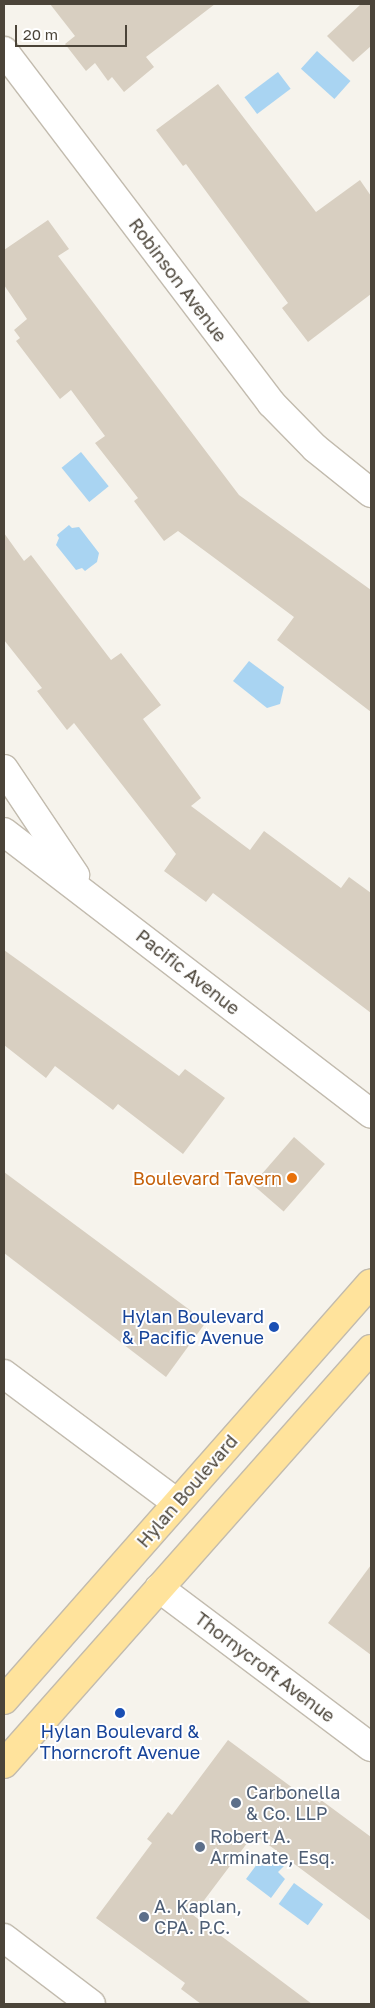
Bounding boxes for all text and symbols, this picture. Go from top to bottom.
scale bar [18,15,130,47]
text: 20 m [23,25,58,43]
street label: Robinson Avenue [124,214,232,346]
street label: Pacific Avenue [132,925,244,1019]
place label: Boulevard Tavern [133,1167,282,1189]
marker: Boulevard Tavern [286,1172,298,1184]
place label: Hylan Boulevard & Pacific Avenue [122,1306,264,1348]
marker: Hylan Boulevard & Pacific Avenue [268,1321,280,1333]
street label: Hylan Boulevard [132,1430,242,1552]
street label: Thornycroft Avenue [191,1607,339,1727]
marker: Hylan Boulevard & Thorncroft Avenue [114,1707,126,1719]
place label: Hylan Boulevard & Thorncroft Avenue [40,1721,200,1764]
place label: Carbonella & Co. LLP [246,1782,340,1825]
marker: Carbonella & Co. LLP [230,1797,242,1809]
place label: Robert A. Arminate, Esq. [210,1826,335,1868]
marker: Robert A. Arminate, Esq. [194,1841,206,1853]
place label: A. Kaplan, CPA. P.C. [154,1896,242,1938]
marker: A. Kaplan, CPA. P.C. [138,1911,150,1923]

